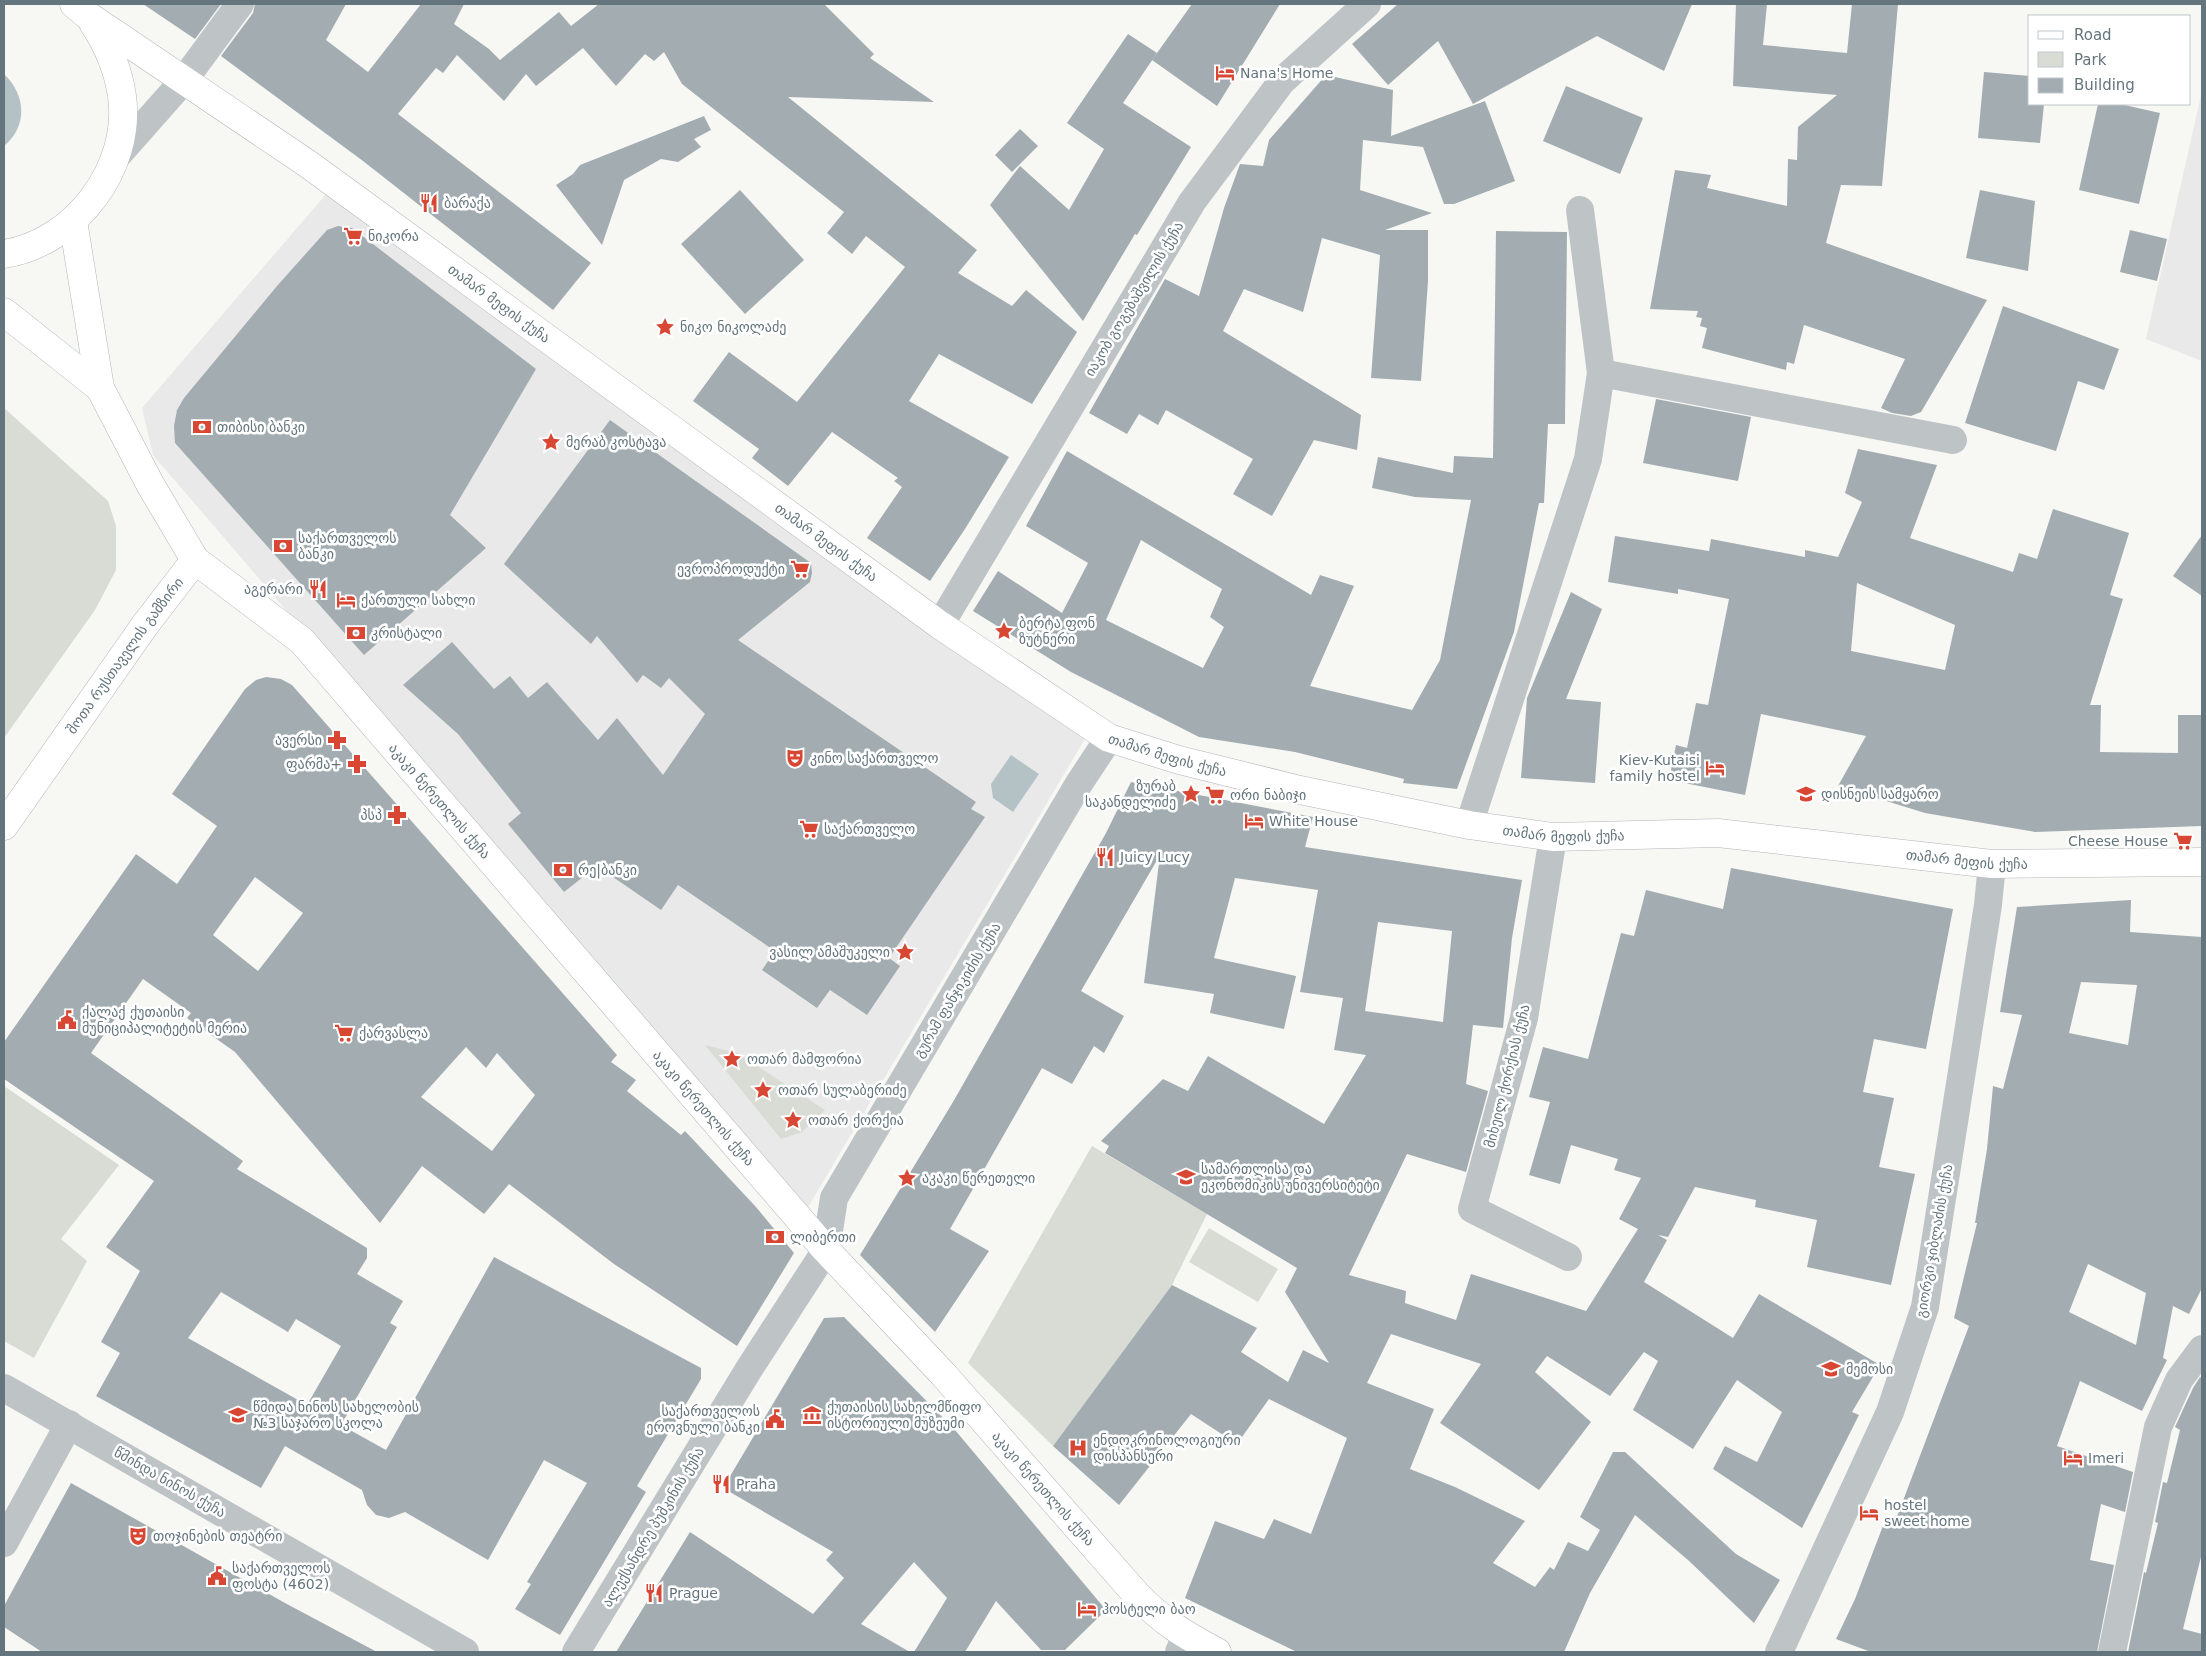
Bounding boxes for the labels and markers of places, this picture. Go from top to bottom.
hotel icon: Nana's Home [1214,62,1236,84]
place label: Nana's Home [1240,65,1333,81]
restaurant icon: ბარაქა [418,192,440,214]
place label: ბარაქა [444,195,491,211]
supermarket icon: ნიკორა [342,225,364,247]
place label: ნიკორა [368,228,419,244]
place icon: ნიკო ნიკოლაძე [654,316,676,338]
place label: ნიკო ნიკოლაძე [680,319,786,335]
bank icon: თიბისი ბანკი [191,416,213,438]
place label: თიბისი ბანკი [217,419,305,435]
place icon: მერაბ კოსტავა [540,431,562,453]
place label: მერაბ კოსტავა [566,434,666,450]
place label: საქართველოს ბანკი [298,530,397,562]
bank icon: საქართველოს ბანკი [272,535,294,557]
supermarket icon: ევროპროდუქტი [789,558,811,580]
place label: ევროპროდუქტი [677,561,785,577]
restaurant icon: აგერარი [307,578,329,600]
place label: აგერარი [244,581,303,597]
hotel icon: ქართული სახლი [335,589,357,611]
place label: ქართული სახლი [361,592,475,608]
place label: ბერტა ფონ ზუტნერი [1019,615,1095,647]
place icon: ბერტა ფონ ზუტნერი [993,620,1015,642]
bank icon: კრისტალი [345,622,367,644]
place label: კრისტალი [371,625,442,641]
pharmacy icon: ავერსი [326,729,348,751]
place label: ავერსი [275,732,322,748]
theatre icon: კინო საქართველო [784,747,806,769]
place label: კინო საქართველო [810,750,938,766]
place label: Kiev-Kutaisi family hostel [1610,752,1700,784]
pharmacy icon: ფარმა+ [346,753,368,775]
place label: ფარმა+ [286,756,342,772]
hotel icon: Kiev-Kutaisi family hostel [1704,757,1726,779]
place label: ზურაბ საკანდელიძე [1085,778,1176,810]
place icon: ზურაბ საკანდელიძე [1180,783,1202,805]
school or university icon: დისნეის სამყარო [1795,783,1817,805]
supermarket icon: ორი ნაბიჯი [1204,784,1226,806]
place label: დისნეის სამყარო [1821,786,1939,802]
place label: ორი ნაბიჯი [1230,787,1306,803]
pharmacy icon: პსპ [386,804,408,826]
place label: პსპ [360,807,382,823]
hotel icon: White House [1243,810,1265,832]
place label: White House [1269,813,1358,829]
supermarket icon: საქართველო [798,818,820,840]
place label: საქართველო [824,821,915,837]
supermarket icon: Cheese House [2172,830,2194,852]
place label: Cheese House [2068,833,2168,849]
restaurant icon: Juicy Lucy [1094,846,1116,868]
place label: Juicy Lucy [1119,849,1190,865]
bank icon: რე|ბანკი [552,859,574,881]
place label: რე|ბანკი [578,862,637,879]
place icon: ვასილ ამაშუკელი [894,941,916,963]
place label: ვასილ ამაშუკელი [769,944,890,960]
place label: ქალაქ ქუთაისი მუნიციპალიტეტის მერია [82,1004,247,1036]
public building icon: ქალაქ ქუთაისი მუნიციპალიტეტის მერია [56,1009,78,1031]
supermarket icon: ქარვასლა [333,1022,355,1044]
place label: ქარვასლა [359,1025,428,1041]
place icon: ოთარ მამფორია [721,1048,743,1070]
place label: ოთარ მამფორია [747,1051,862,1067]
place icon: ოთარ სულაბერიძე [752,1079,774,1101]
place label: ოთარ სულაბერიძე [778,1082,907,1098]
place icon: ოთარ ქორქია [782,1109,804,1131]
place label: ოთარ ქორქია [808,1112,904,1128]
place label: სამართლისა და ეკონომიკის უნივერსიტეტი [1201,1161,1380,1193]
school or university icon: სამართლისა და ეკონომიკის უნივერსიტეტი [1175,1166,1197,1188]
place icon: აკაკი წერეთელი [896,1167,918,1189]
place label: აკაკი წერეთელი [922,1170,1035,1186]
bank icon: ლიბერთი [764,1226,786,1248]
place label: ლიბერთი [790,1229,856,1245]
school or university icon: მემოსი [1820,1358,1842,1380]
place label: მემოსი [1846,1361,1893,1377]
place label: წმიდა ნინოს სახელობის №3 საჯარო სკოლა [253,1399,419,1431]
place label: ქუთაისის სახელმწიფო ისტორიული მუზეუმი [827,1399,982,1431]
place label: საქართველოს ეროვნული ბანკი [646,1403,760,1435]
school or university icon: წმიდა ნინოს სახელობის №3 საჯარო სკოლა [227,1404,249,1426]
museum icon: ქუთაისის სახელმწიფო ისტორიული მუზეუმი [801,1404,823,1426]
public building icon: საქართველოს ეროვნული ბანკი [764,1408,786,1430]
place label: ენდოკრინოლოგიური დისპანსერი [1093,1432,1241,1464]
hospital icon: ენდოკრინოლოგიური დისპანსერი [1067,1437,1089,1459]
hotel icon: Imeri [2062,1447,2084,1469]
place label: Imeri [2088,1450,2124,1466]
restaurant icon: Praha [710,1473,732,1495]
place label: Praha [736,1476,776,1492]
place label: hostel sweet home [1884,1497,1970,1529]
hotel icon: hostel sweet home [1858,1502,1880,1524]
theatre icon: თოჯინების თეატრი [127,1525,149,1547]
place label: თოჯინების თეატრი [153,1528,282,1544]
place label: საქართველოს ფოსტა (4602) [232,1560,331,1592]
public building icon: საქართველოს ფოსტა (4602) [206,1565,228,1587]
restaurant icon: Prague [643,1582,665,1604]
place label: Prague [669,1585,718,1601]
hotel icon: ჰოსტელი ბაო [1076,1598,1098,1620]
place label: ჰოსტელი ბაო [1102,1601,1196,1617]

